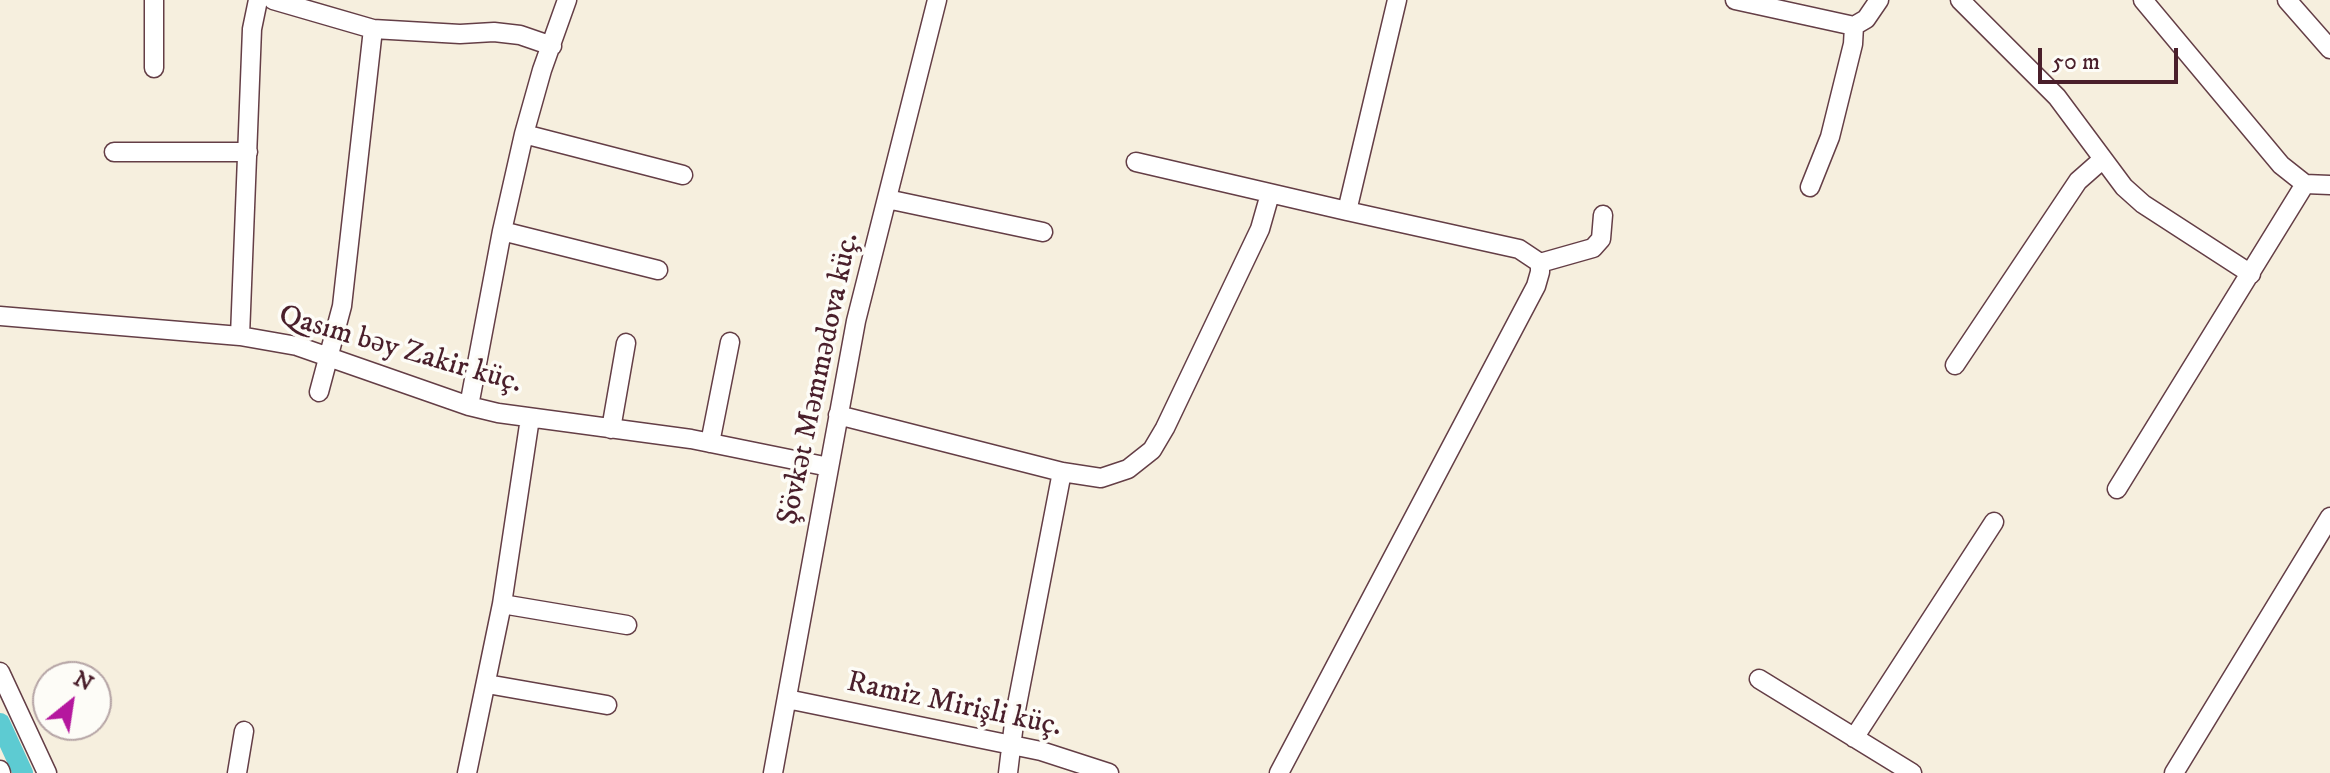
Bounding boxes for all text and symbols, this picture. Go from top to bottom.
scale bar [2042,32,2182,82]
text: 50 m [2052,47,2100,77]
street label: Şövkət Məmmədova küç. [771,230,869,528]
street label: Qasım bəy Zakir küç. [274,299,526,403]
north arrow [32,661,112,741]
text: N [69,665,98,698]
street label: Ramiz Mirişli küç. [843,666,1065,746]

